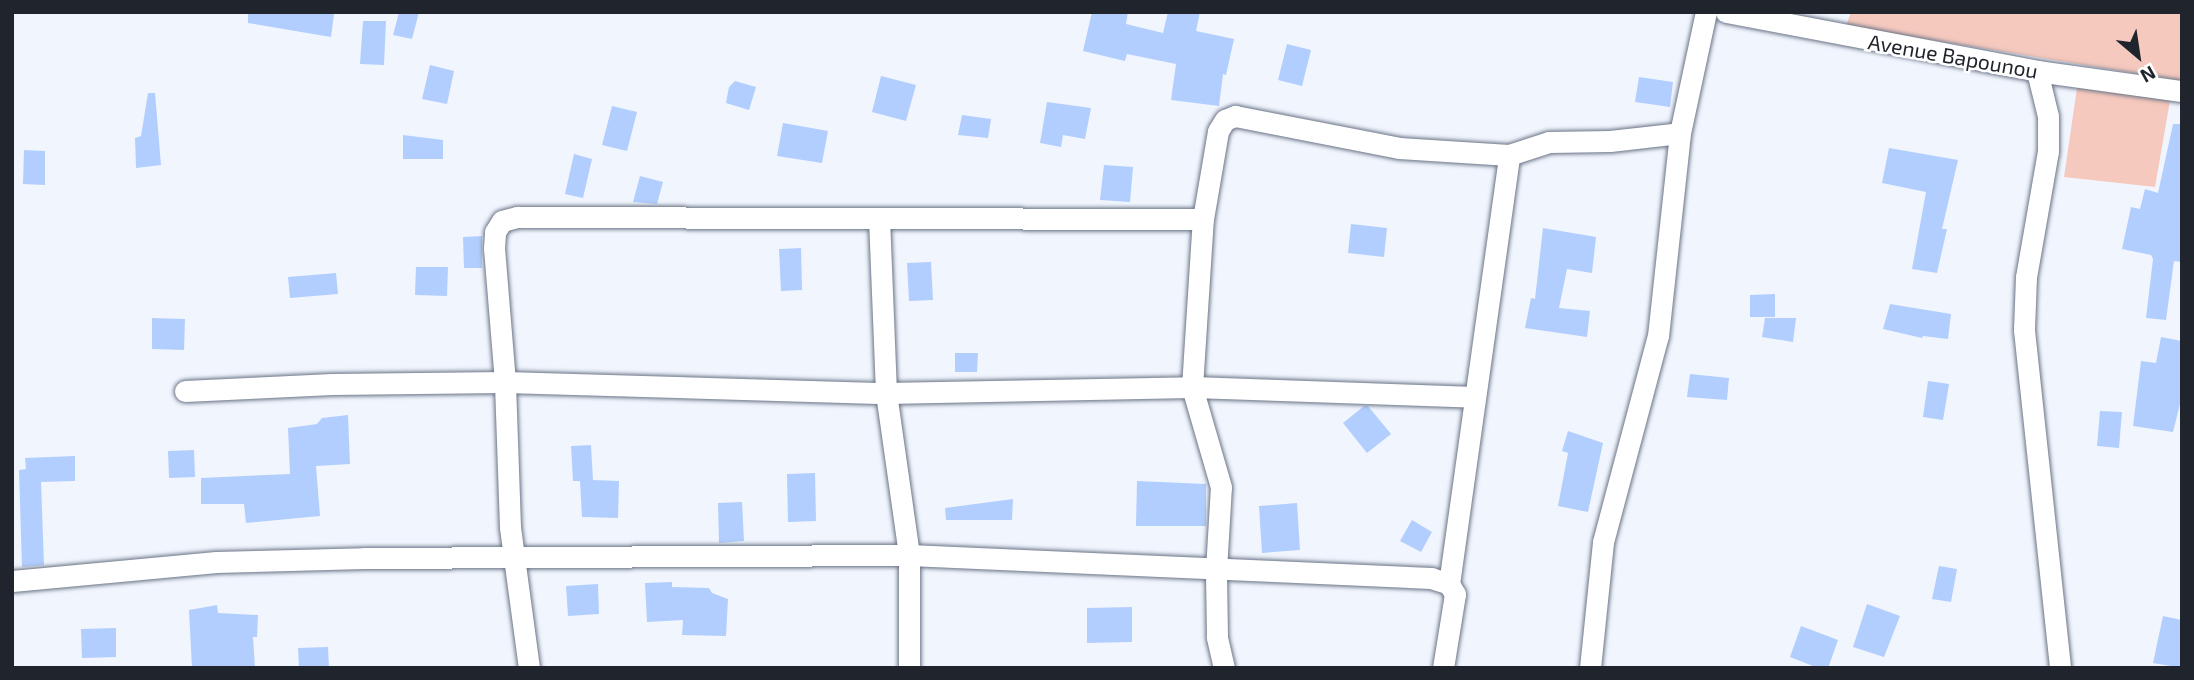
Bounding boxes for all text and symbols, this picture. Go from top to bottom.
north arrow [2103,21,2173,91]
street label: Avenue Bapounou [1866,29,2040,83]
text: N [2137,61,2160,88]

